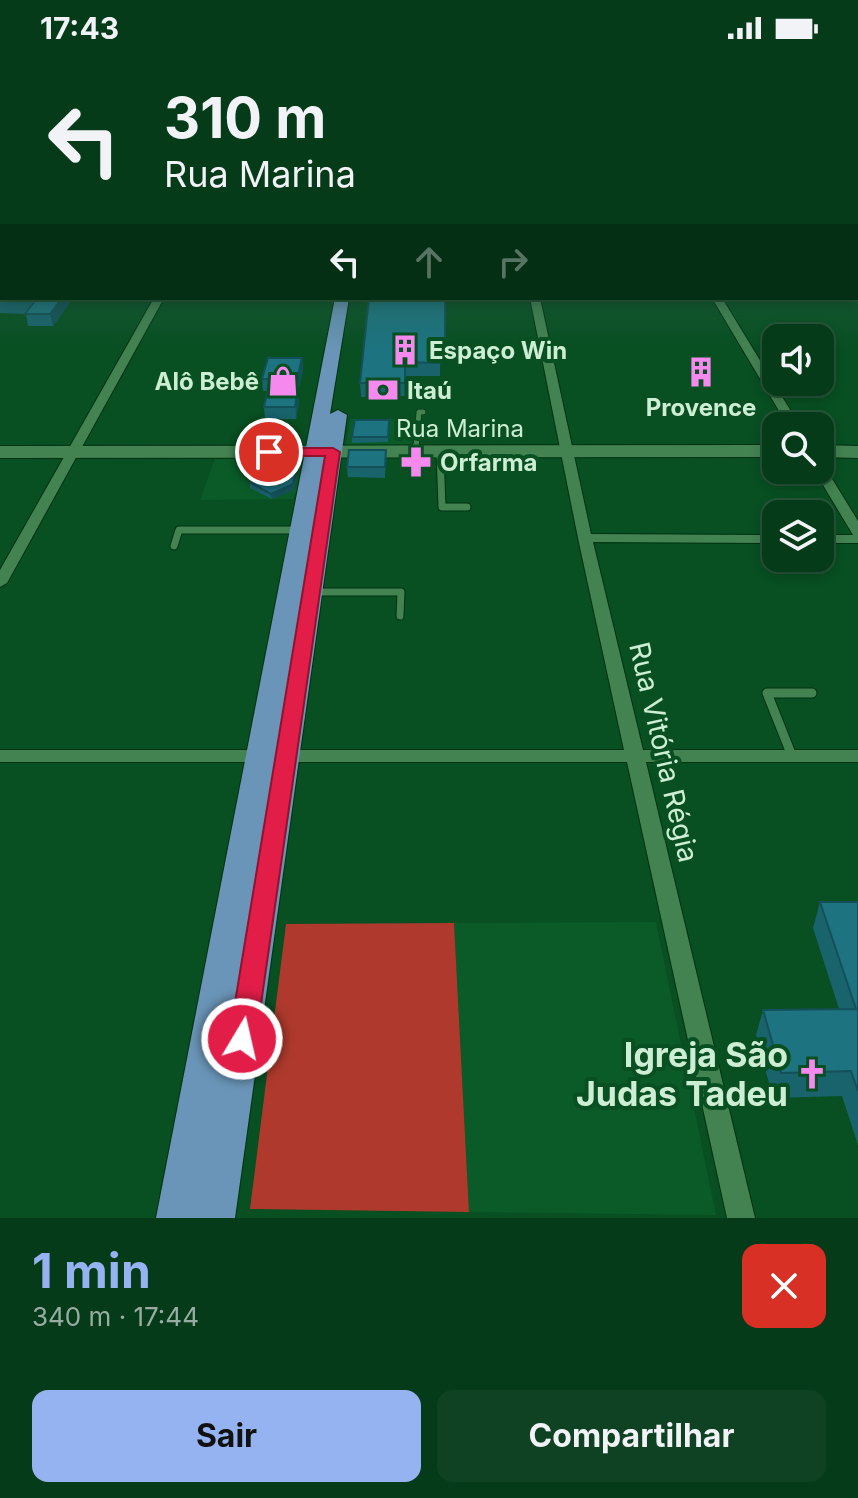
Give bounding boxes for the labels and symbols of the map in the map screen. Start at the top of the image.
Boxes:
building icon: Espaço Win [388,333,422,367]
place label: Espaço Win [429,336,567,365]
building icon: Provence [684,355,718,389]
shop icon: Alô Bebê [266,364,300,398]
place label: Alô Bebê [155,367,259,396]
bank icon: Itaú [366,373,400,407]
place label: Itaú [407,376,452,405]
place label: Provence [646,393,756,422]
street label: Rua Marina [396,414,524,443]
pin [235,418,303,486]
pharmacy icon: Orfarma [399,445,433,479]
place label: Orfarma [440,448,538,477]
street label: Rua Vitória Régia [622,639,706,865]
position arrow [200,997,284,1081]
place label: Igreja São Judas Tadeu [576,1034,788,1114]
church icon: Igreja São Judas Tadeu [795,1057,829,1091]

